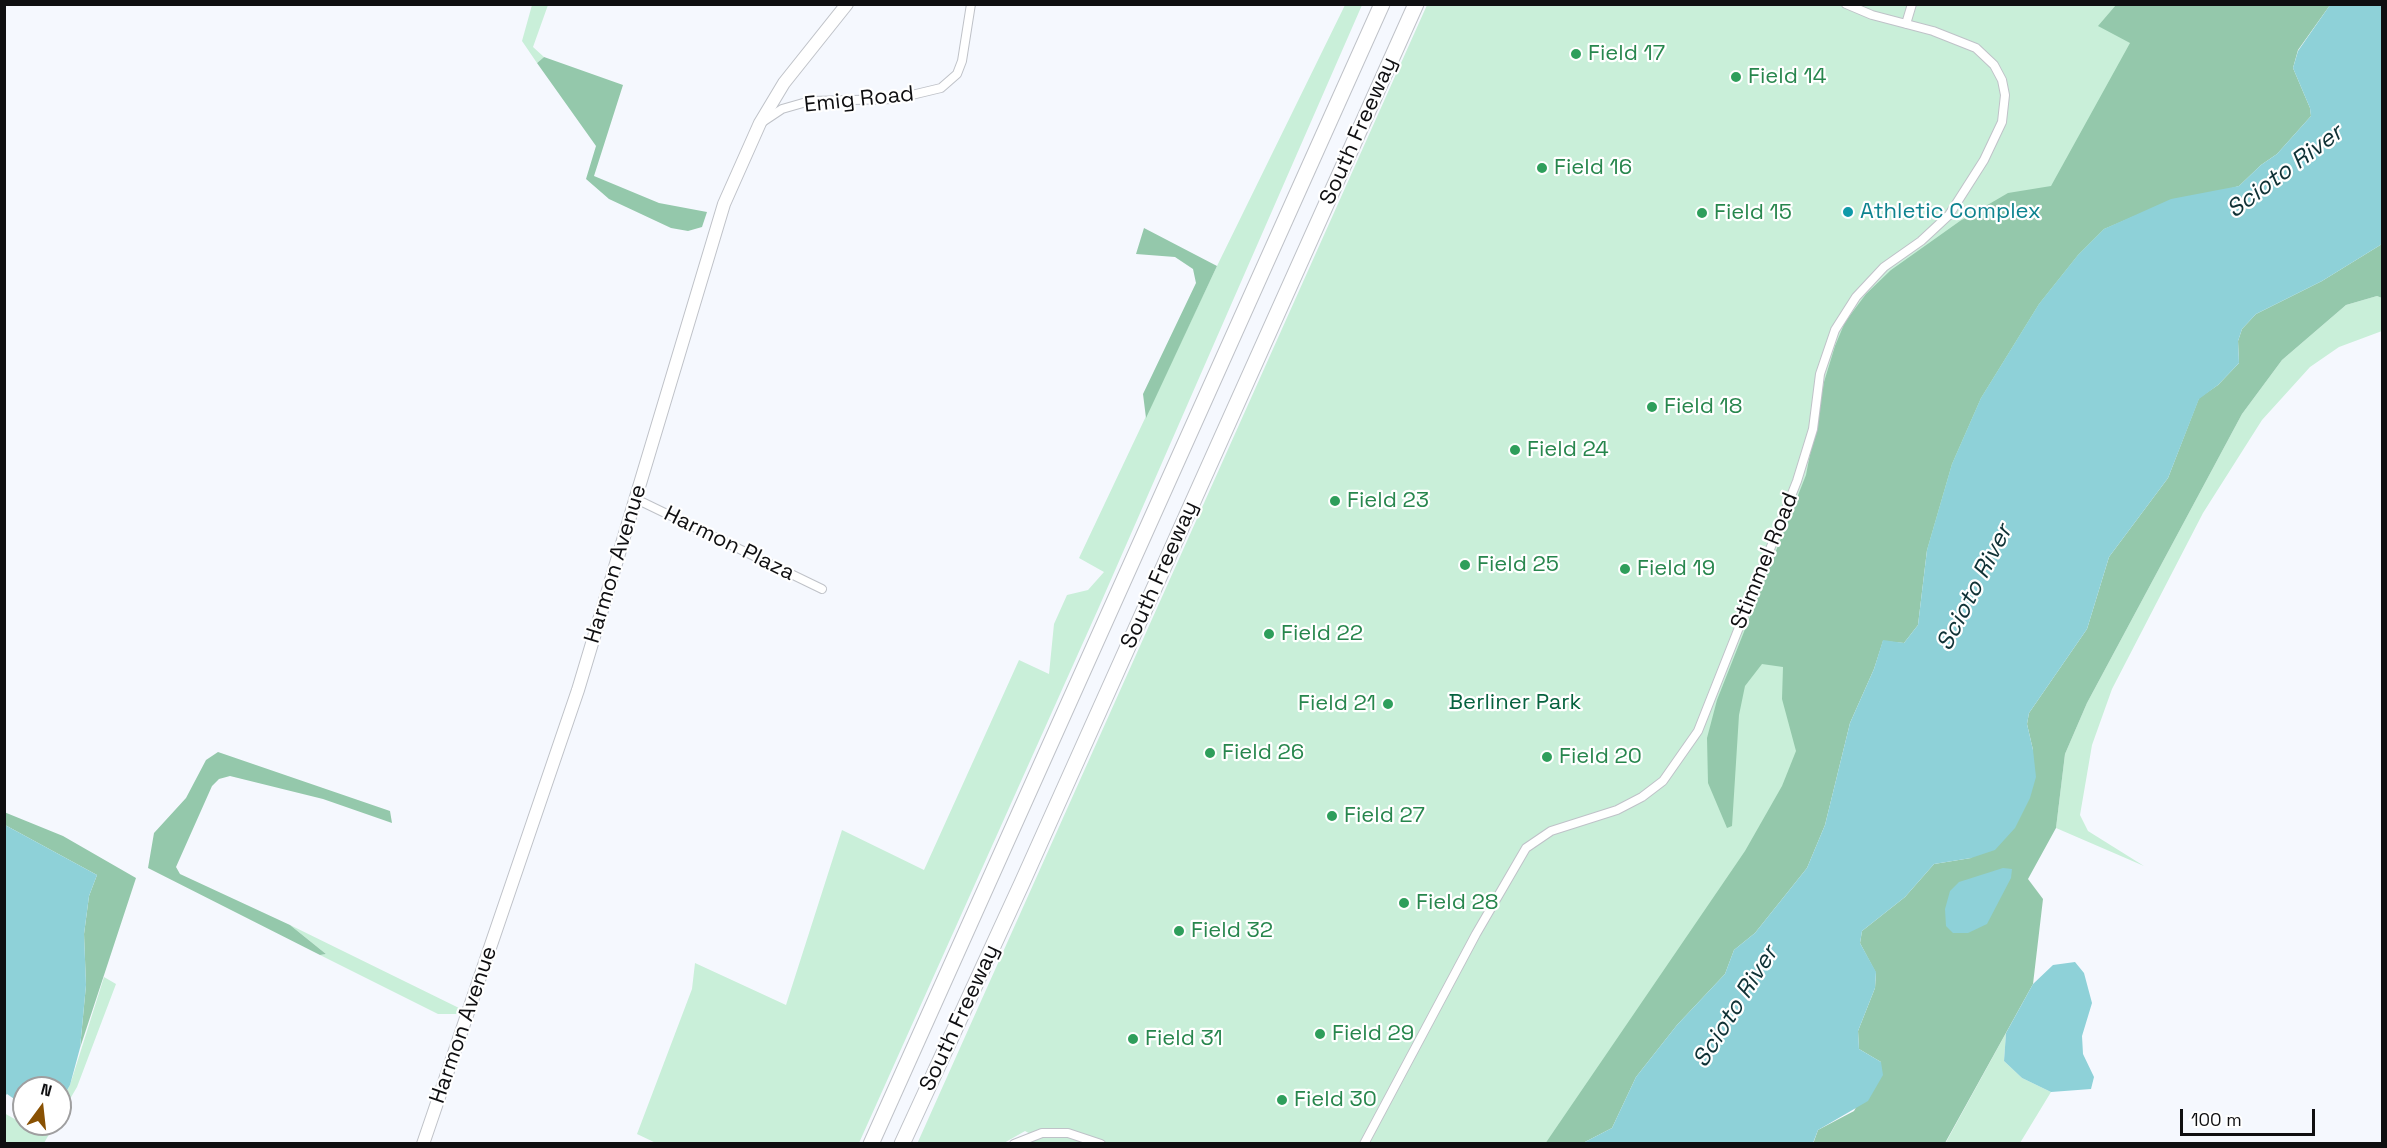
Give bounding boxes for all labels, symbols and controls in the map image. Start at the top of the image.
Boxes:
place label: Field 17 [1588,41,1665,67]
marker: Field 17 [1569,47,1583,61]
street label: South Freeway [1315,53,1403,209]
place label: Field 14 [1748,64,1826,90]
marker: Field 14 [1729,70,1743,84]
street label: Emig Road [803,81,915,119]
water label: Scioto River [2221,119,2349,225]
place label: Field 16 [1554,155,1632,181]
marker: Field 16 [1535,161,1549,175]
place label: Athletic Complex [1860,199,2041,225]
place label: Field 15 [1714,200,1792,226]
marker: Athletic Complex [1841,205,1855,219]
marker: Field 15 [1695,206,1709,220]
place label: Field 18 [1664,394,1742,420]
marker: Field 18 [1645,400,1659,414]
place label: Field 24 [1527,437,1609,463]
marker: Field 24 [1508,443,1522,457]
street label: Harmon Avenue [579,481,653,647]
place label: Field 23 [1347,488,1429,514]
street label: Stimmel Road [1726,489,1804,633]
marker: Field 23 [1328,494,1342,508]
street label: South Freeway [1116,497,1204,653]
street label: Harmon Plaza [659,501,799,587]
water label: Scioto River [1931,520,2019,656]
place label: Field 25 [1477,552,1559,578]
place label: Field 19 [1637,556,1715,582]
marker: Field 25 [1458,558,1472,572]
marker: Field 19 [1618,562,1632,576]
place label: Field 22 [1281,621,1363,647]
marker: Field 22 [1262,627,1276,641]
park label: Berliner Park [1449,690,1581,716]
place label: Field 21 [1298,691,1376,717]
marker: Field 21 [1381,697,1395,711]
place label: Field 26 [1222,740,1304,766]
place label: Field 20 [1559,744,1642,770]
marker: Field 26 [1203,746,1217,760]
marker: Field 20 [1540,750,1554,764]
place label: Field 27 [1344,803,1425,829]
marker: Field 27 [1325,809,1339,823]
place label: Field 28 [1416,890,1498,916]
marker: Field 28 [1397,896,1411,910]
place label: Field 32 [1191,918,1273,944]
marker: Field 32 [1172,924,1186,938]
street label: South Freeway [915,941,1005,1095]
water label: Scioto River [1687,941,1785,1073]
street label: Harmon Avenue [425,943,503,1107]
place label: Field 29 [1332,1021,1414,1047]
place label: Field 31 [1145,1026,1223,1052]
marker: Field 29 [1313,1027,1327,1041]
marker: Field 31 [1126,1032,1140,1046]
north arrow [12,1076,72,1136]
text: N [38,1079,54,1102]
place label: Field 30 [1294,1087,1377,1113]
marker: Field 30 [1275,1093,1289,1107]
scale bar [2183,1097,2318,1135]
text: 100 m [2191,1108,2242,1131]

